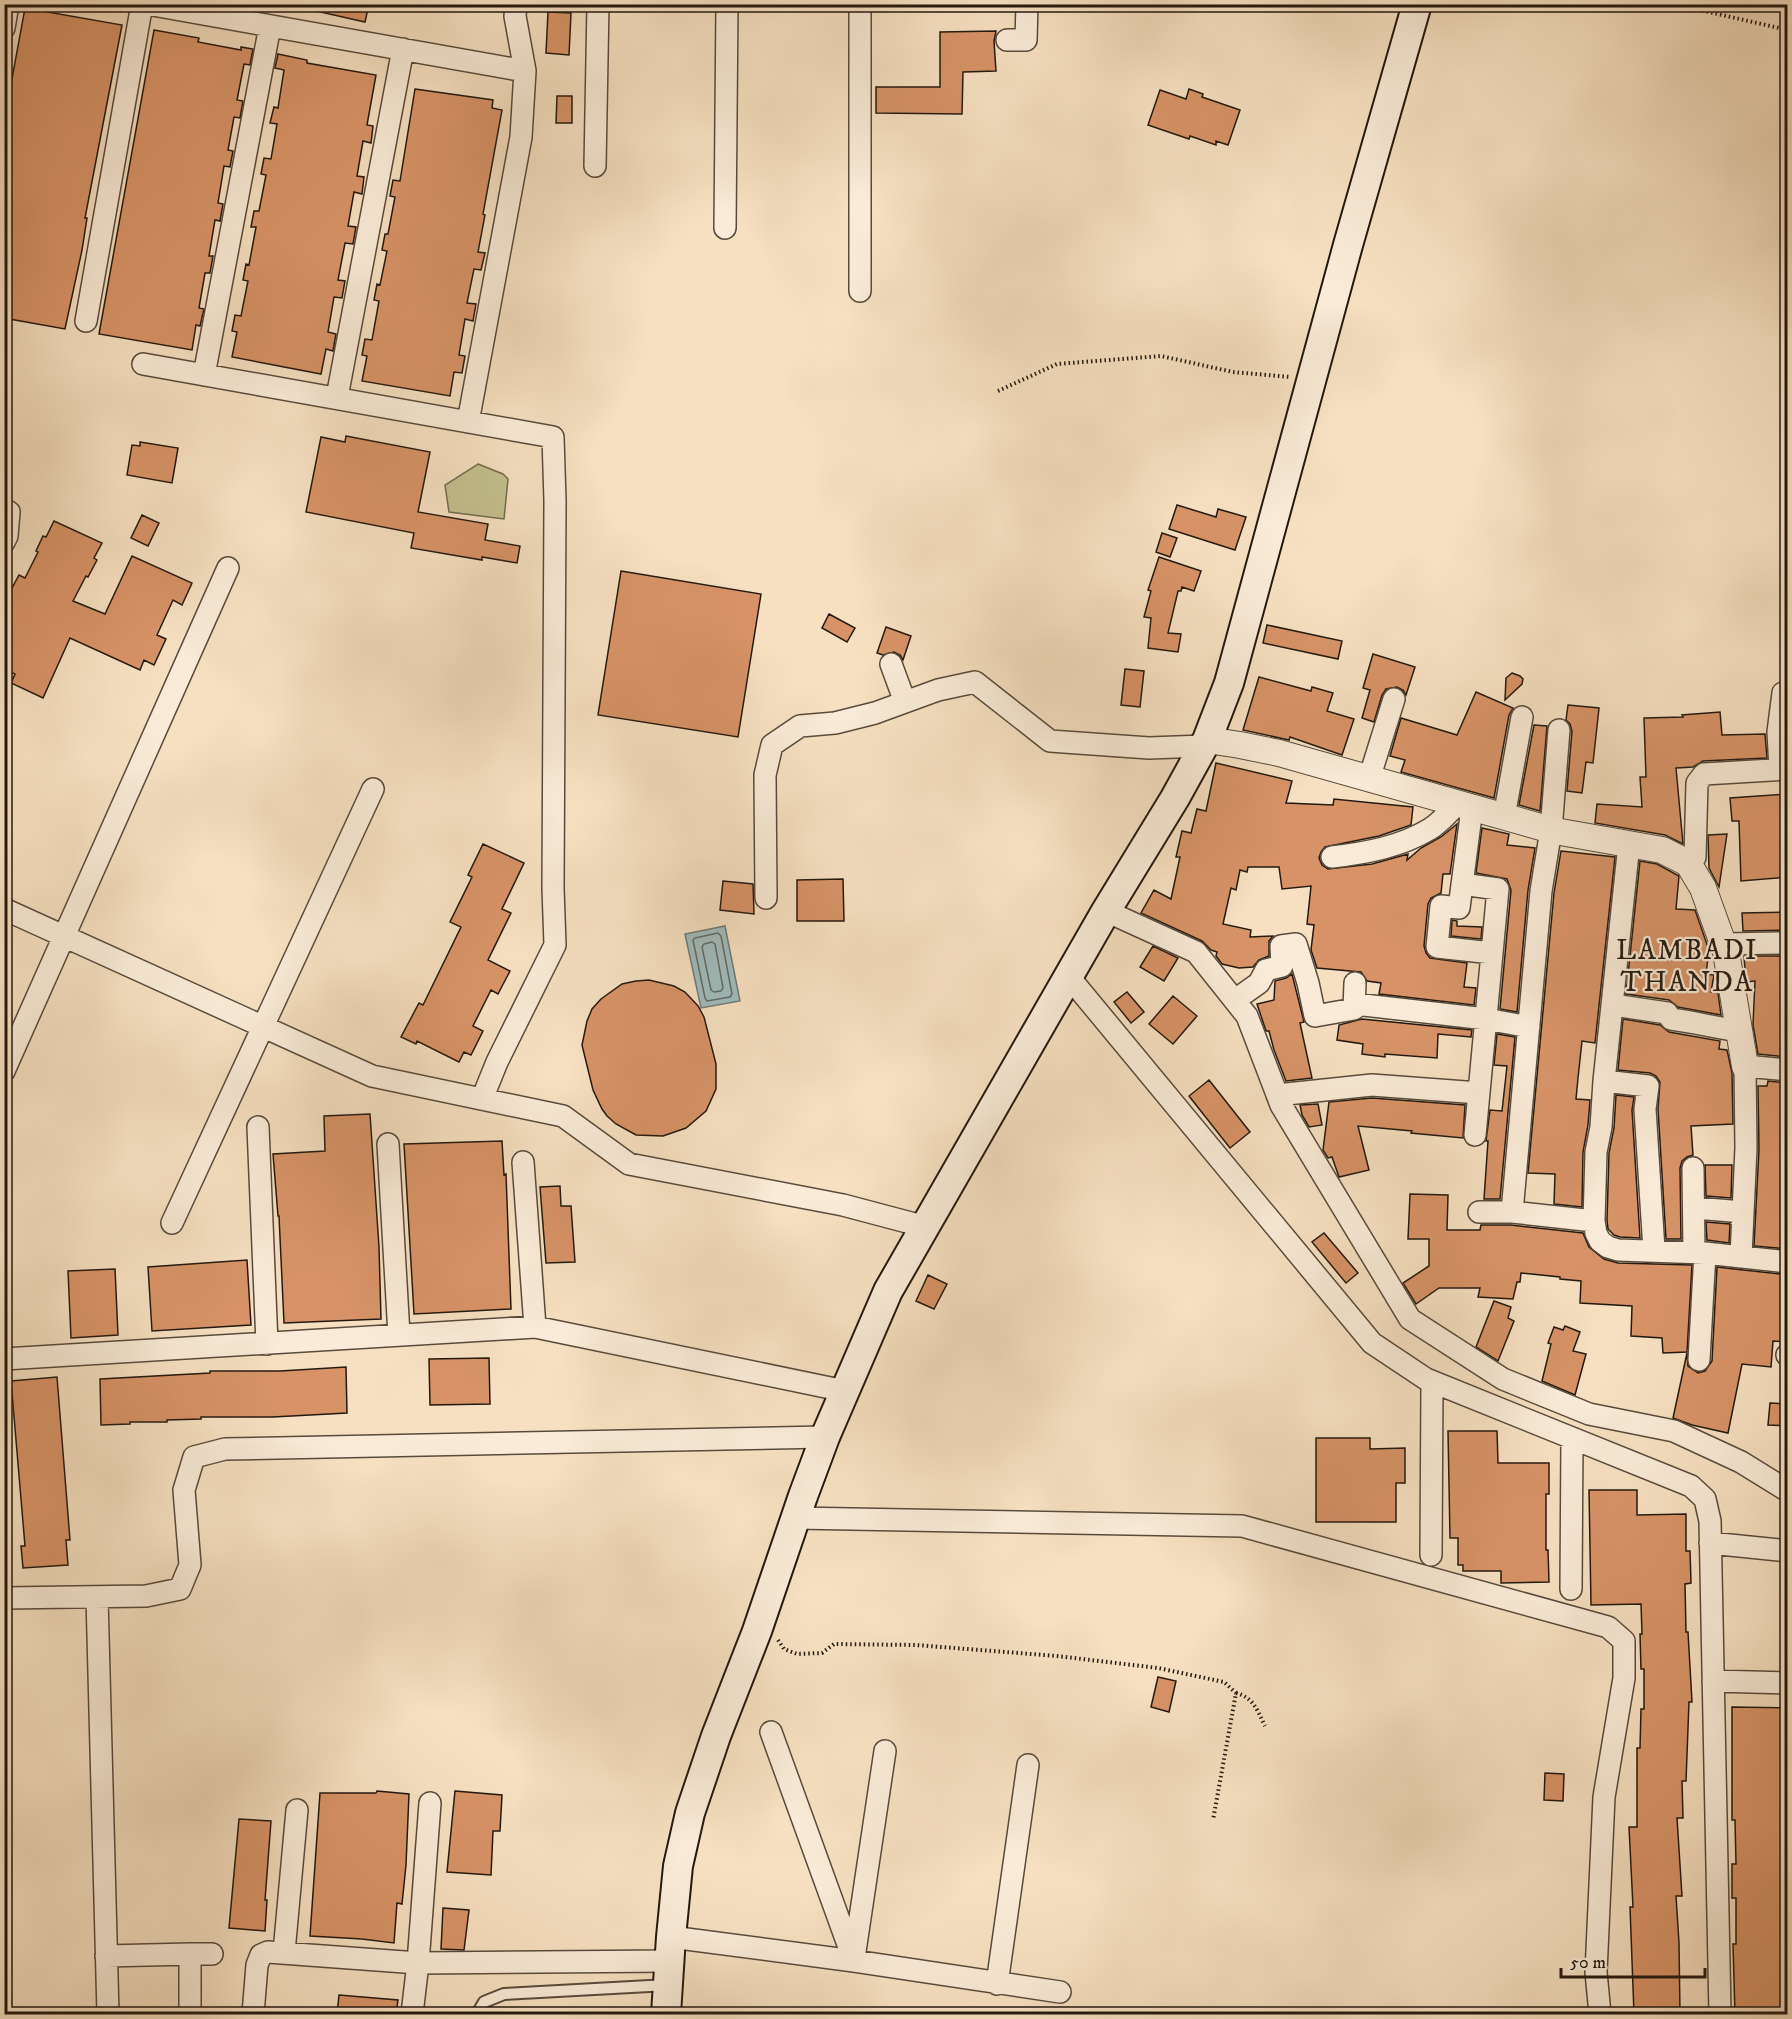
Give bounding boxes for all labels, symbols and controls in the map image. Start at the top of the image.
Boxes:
district label: LAMBADI THANDA [1616,933,1758,1000]
scale bar [1561,1941,1705,1979]
text: 50 m [1570,1952,1606,1974]

